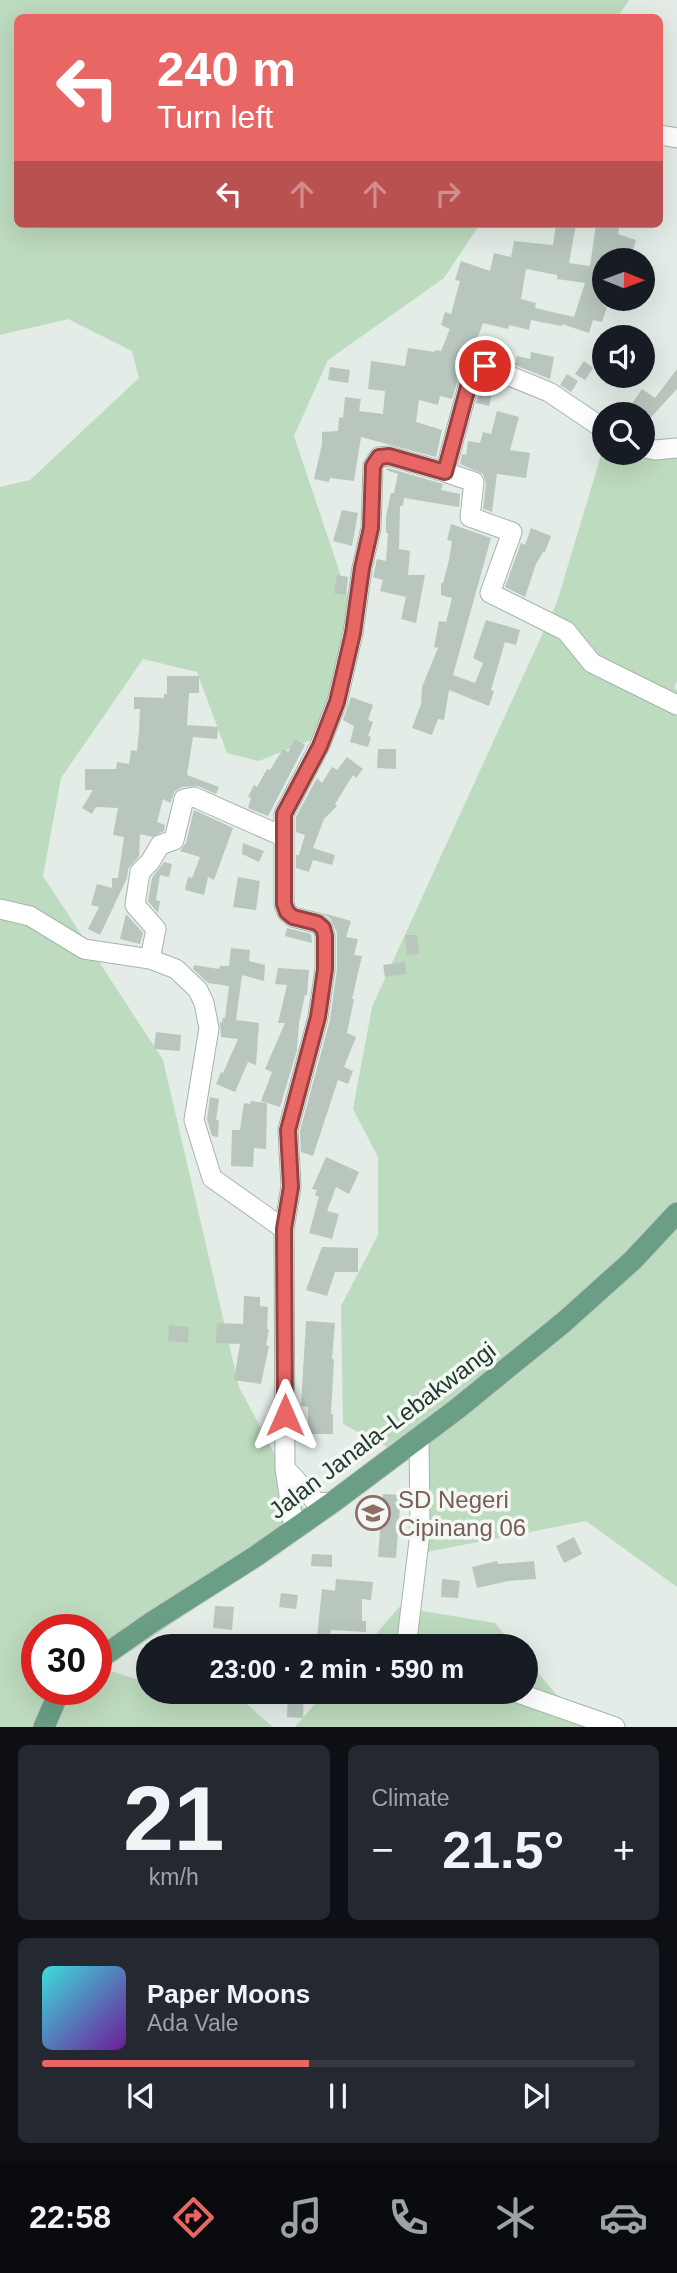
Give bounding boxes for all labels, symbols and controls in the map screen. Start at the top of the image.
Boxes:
icon: left [42,42,133,133]
text: 240 m [157,42,296,96]
text: Turn left [157,99,273,135]
icon: left [210,175,248,213]
icon: ahead [283,175,321,213]
icon: ahead [356,175,394,213]
icon: right [429,175,467,213]
north arrow [592,248,654,312]
map controls [592,248,655,465]
button: sound [592,325,655,388]
pin [455,336,515,396]
icon: arrive [466,347,504,385]
button: search [592,402,655,465]
street label: Jalan Janala–Lebakwangi [264,1336,500,1524]
position arrow [248,1378,322,1452]
place label: SD Negeri Cipinang 06 [398,1486,526,1541]
school or university icon: SD Negeri Cipinang 06 [354,1494,392,1532]
speed limit sign: 30 [21,1614,112,1705]
text: 23:00 · 2 min · 590 m [210,1654,464,1684]
text: 21 [123,1768,224,1869]
text: Climate [372,1785,449,1811]
text: 21.5° [442,1821,564,1879]
text: − [372,1829,394,1871]
text: + [613,1829,635,1871]
text: km/h [149,1864,199,1890]
text: Paper Moons [147,1979,310,2009]
text: Ada Vale [147,2010,239,2036]
icon: previous [122,2077,160,2115]
icon: pause [319,2077,357,2115]
icon: next [517,2077,555,2115]
icon: directions [169,2193,218,2242]
icon: music [277,2193,326,2242]
icon: phone [384,2193,433,2242]
icon: climate [491,2193,540,2242]
icon: car [599,2193,648,2242]
text: 22:58 [29,2199,111,2235]

